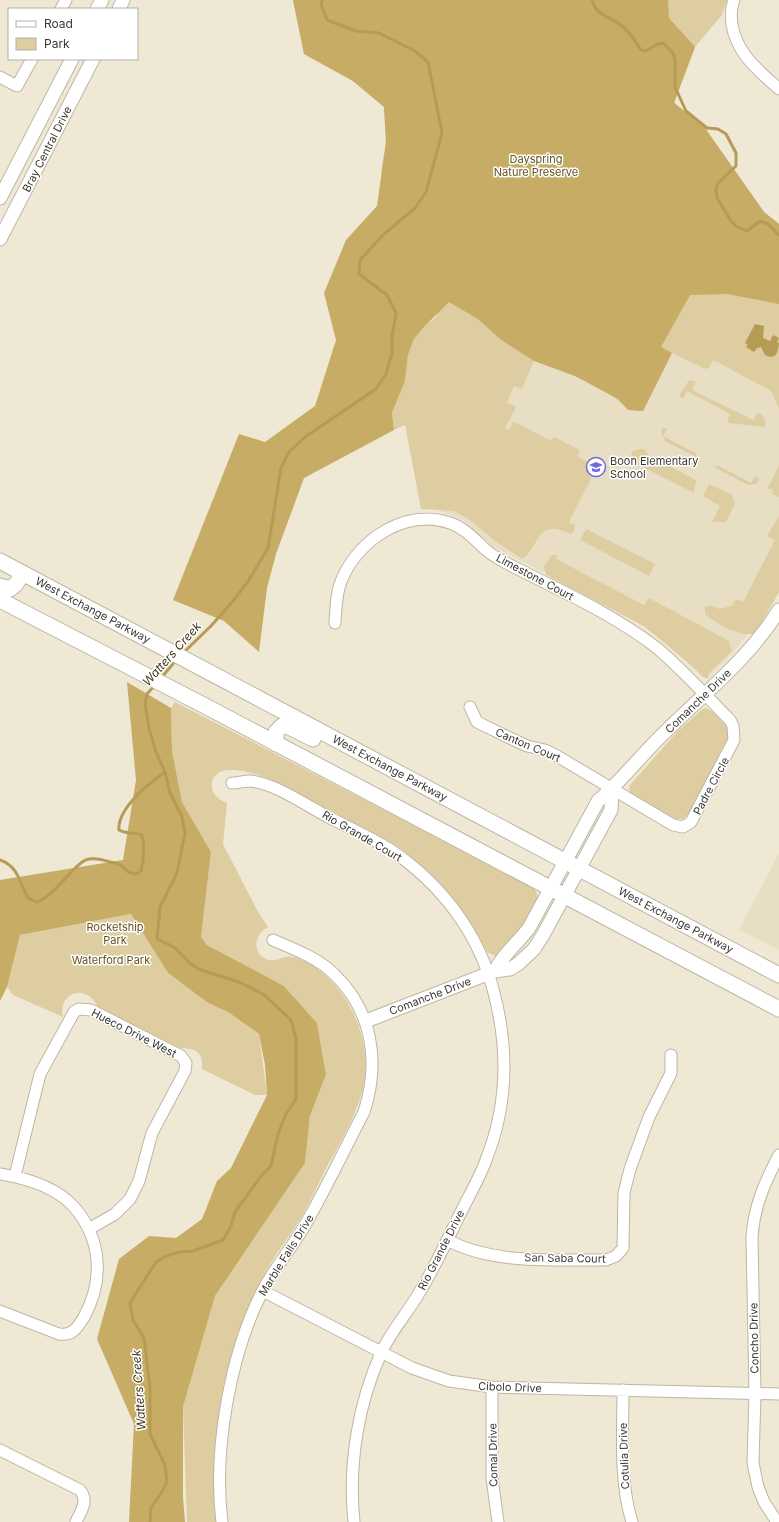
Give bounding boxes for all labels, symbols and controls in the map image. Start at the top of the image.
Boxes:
legend [8,8,138,60]
text: Road [44,16,73,31]
text: Park [44,36,70,51]
street label: Bray Central Drive [19,104,75,194]
park label: Dayspring Nature Preserve [494,152,578,179]
place label: Boon Elementary School [610,454,699,481]
school or university icon: Boon Elementary School [585,456,607,478]
street label: Limestone Court [494,551,577,604]
street label: West Exchange Parkway [33,574,153,646]
water label: Watters Creek [139,618,204,689]
street label: Comanche Drive [662,666,734,736]
street label: Canton Court [493,725,563,765]
street label: West Exchange Parkway [330,732,450,804]
street label: Padre Circle [690,755,732,817]
street label: Rio Grande Court [320,808,405,865]
street label: West Exchange Parkway [616,884,736,956]
park label: Rocketship Park [86,920,144,947]
park label: Waterford Park [72,953,150,967]
street label: Comanche Drive [387,974,473,1018]
street label: Hueco Drive West [89,1006,179,1061]
street label: Rio Grande Drive [415,1208,467,1292]
street label: Marble Falls Drive [255,1212,317,1298]
street label: San Saba Court [524,1250,606,1266]
street label: Concho Drive [746,1302,762,1374]
water label: Watters Creek [128,1349,149,1431]
street label: Cibolo Drive [478,1379,542,1395]
street label: Cotulia Drive [616,1422,632,1490]
street label: Comal Drive [485,1423,501,1487]

